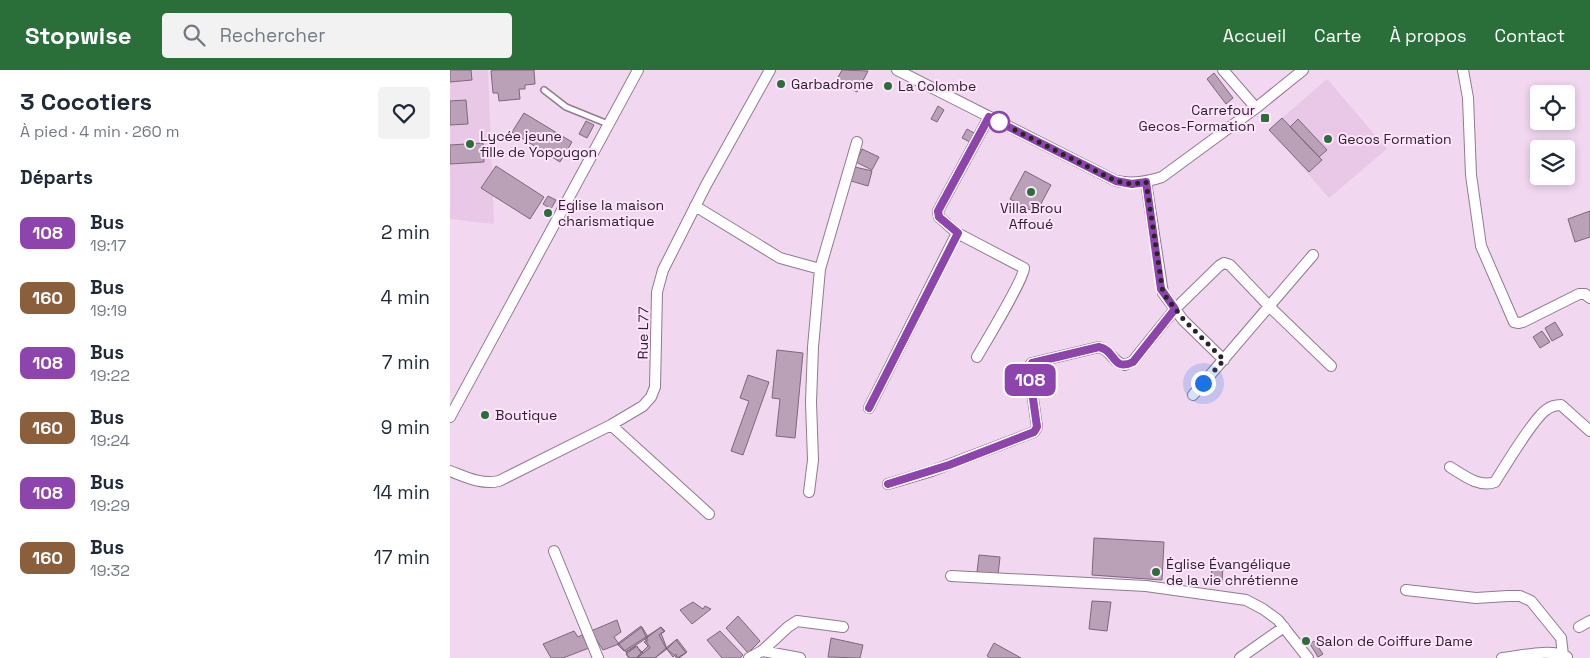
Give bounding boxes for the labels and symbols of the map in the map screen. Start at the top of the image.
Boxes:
place label: Garbadrome [791,75,873,93]
place label: La Colombe [898,77,976,95]
marker: Garbadrome [775,78,787,90]
marker: La Colombe [882,80,894,92]
place label: Carrefour Gecos-Formation [1139,101,1255,135]
unlabelled marker [988,111,1010,133]
marker: Carrefour Gecos-Formation [1259,112,1271,124]
place label: Lycée jeune fille de Yopougon [480,127,597,161]
place label: Gecos Formation [1338,130,1452,148]
marker: Gecos Formation [1322,133,1334,145]
marker: Lycée jeune fille de Yopougon [464,138,476,150]
marker: Villa Brou Affoué [1025,186,1037,198]
place label: Eglise la maison charismatique [558,196,664,230]
place label: Villa Brou Affoué [1000,199,1062,233]
marker: Eglise la maison charismatique [542,207,554,219]
street label: Rue L77 [634,306,652,360]
line badge: 108 [1001,364,1059,396]
your location [1191,371,1216,396]
place label: Boutique [495,406,557,424]
marker: Boutique [479,409,491,421]
place label: Église Évangélique de la vie chrétienne [1166,555,1298,589]
marker: Église Évangélique de la vie chrétienne [1150,566,1162,578]
place label: Salon de Coiffure Dame [1316,632,1473,650]
marker: Salon de Coiffure Dame [1300,635,1312,647]

